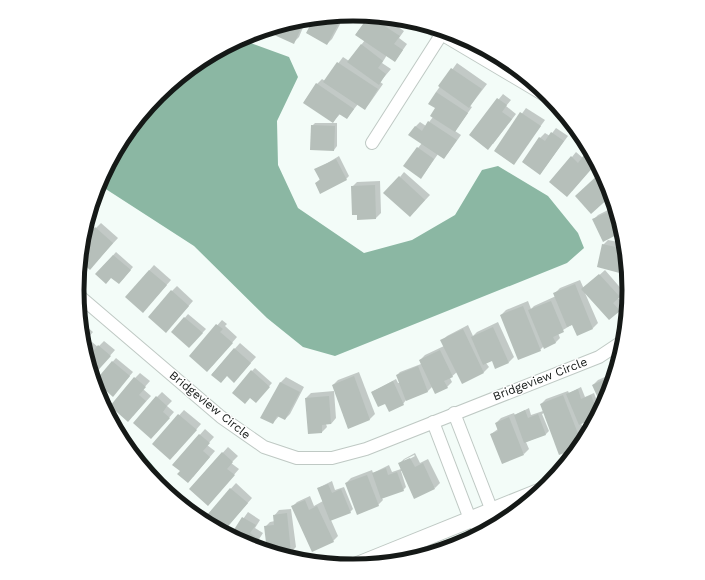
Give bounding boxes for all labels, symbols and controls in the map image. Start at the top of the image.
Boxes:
street label: Bridgeview Circle [491,355,589,403]
street label: Bridgeview Circle [167,368,253,442]

